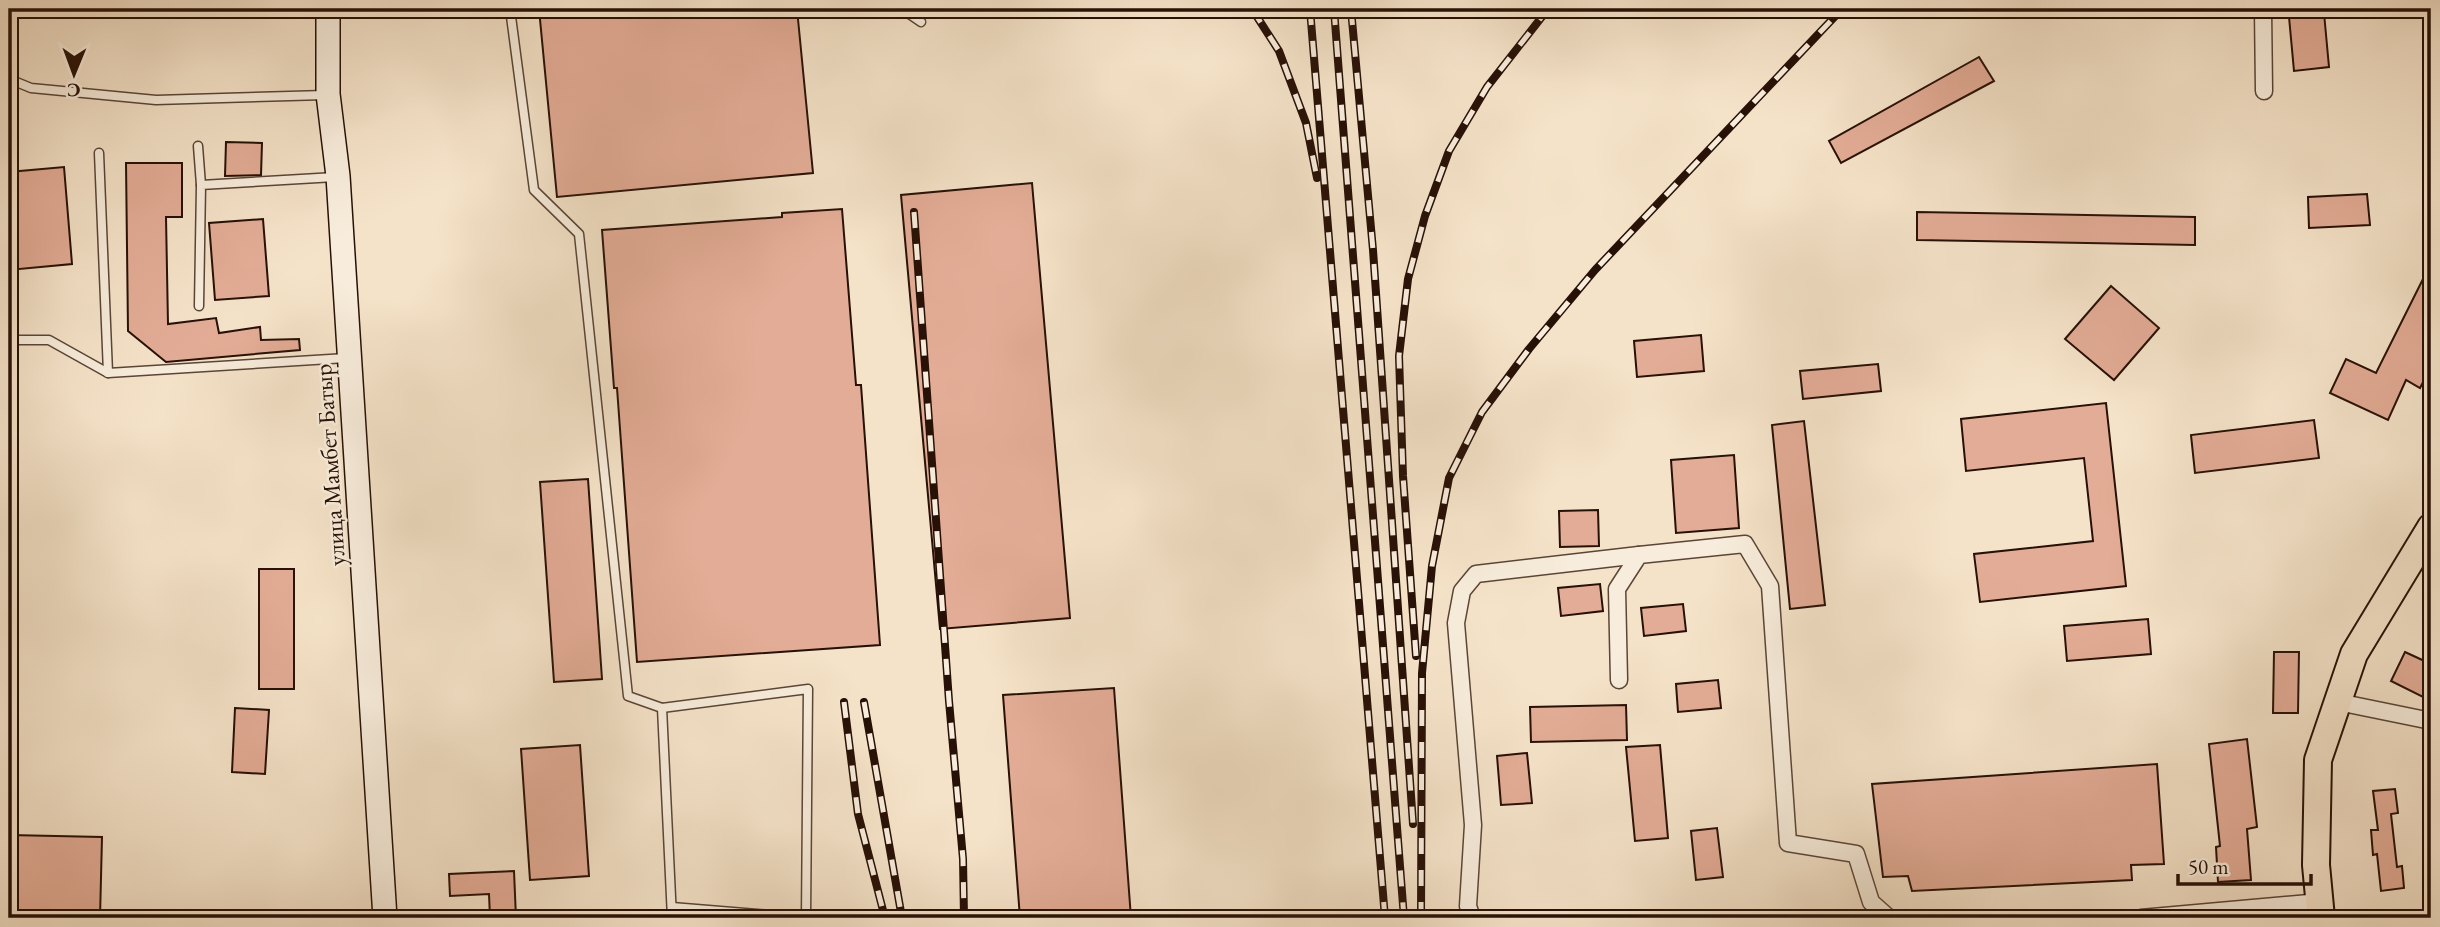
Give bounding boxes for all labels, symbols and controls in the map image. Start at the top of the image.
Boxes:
north arrow [38,38,108,108]
text: С [67,78,81,103]
street label: улица Мамбет Батыр [307,363,352,567]
scale bar [2178,843,2310,887]
text: 50 m [2188,853,2229,880]

